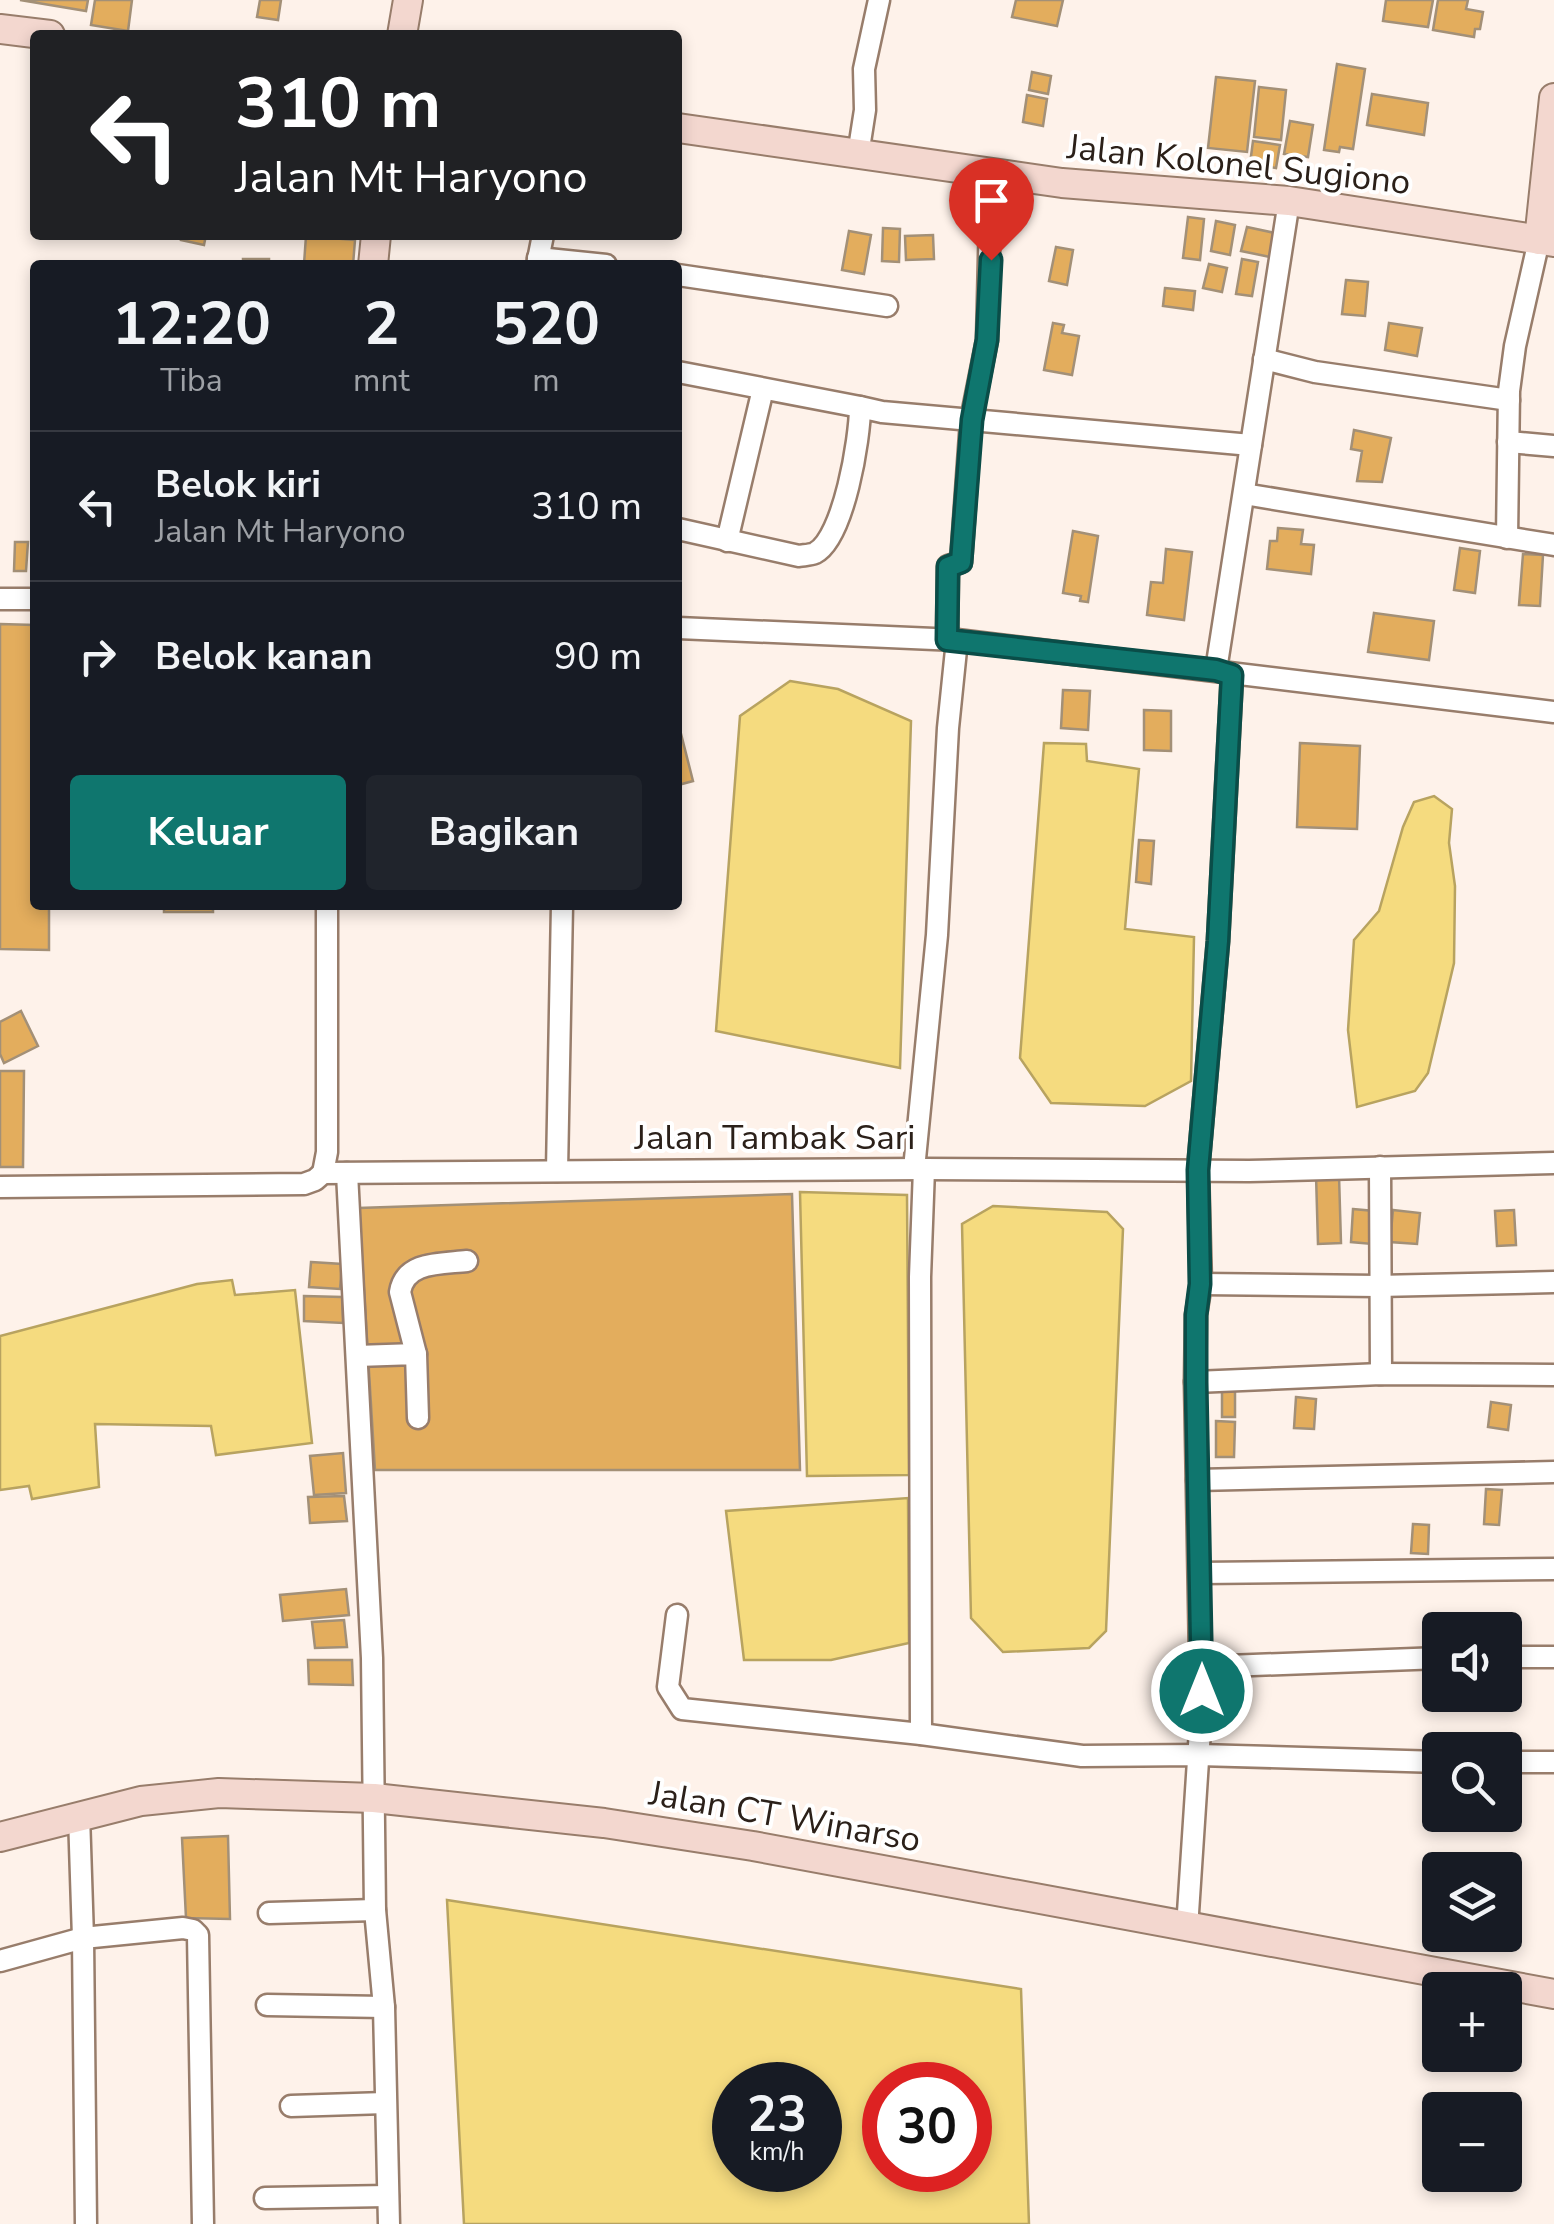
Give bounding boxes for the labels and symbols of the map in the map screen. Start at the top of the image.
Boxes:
street label: Jalan Kolonel Sugiono [1064,123,1413,206]
pin [949,158,1034,261]
street label: Jalan Tambak Sari [634,1114,915,1161]
position arrow [1150,1639,1254,1743]
street label: Jalan CT Winarso [645,1769,924,1863]
speed limit sign: 30 [862,2062,992,2192]

